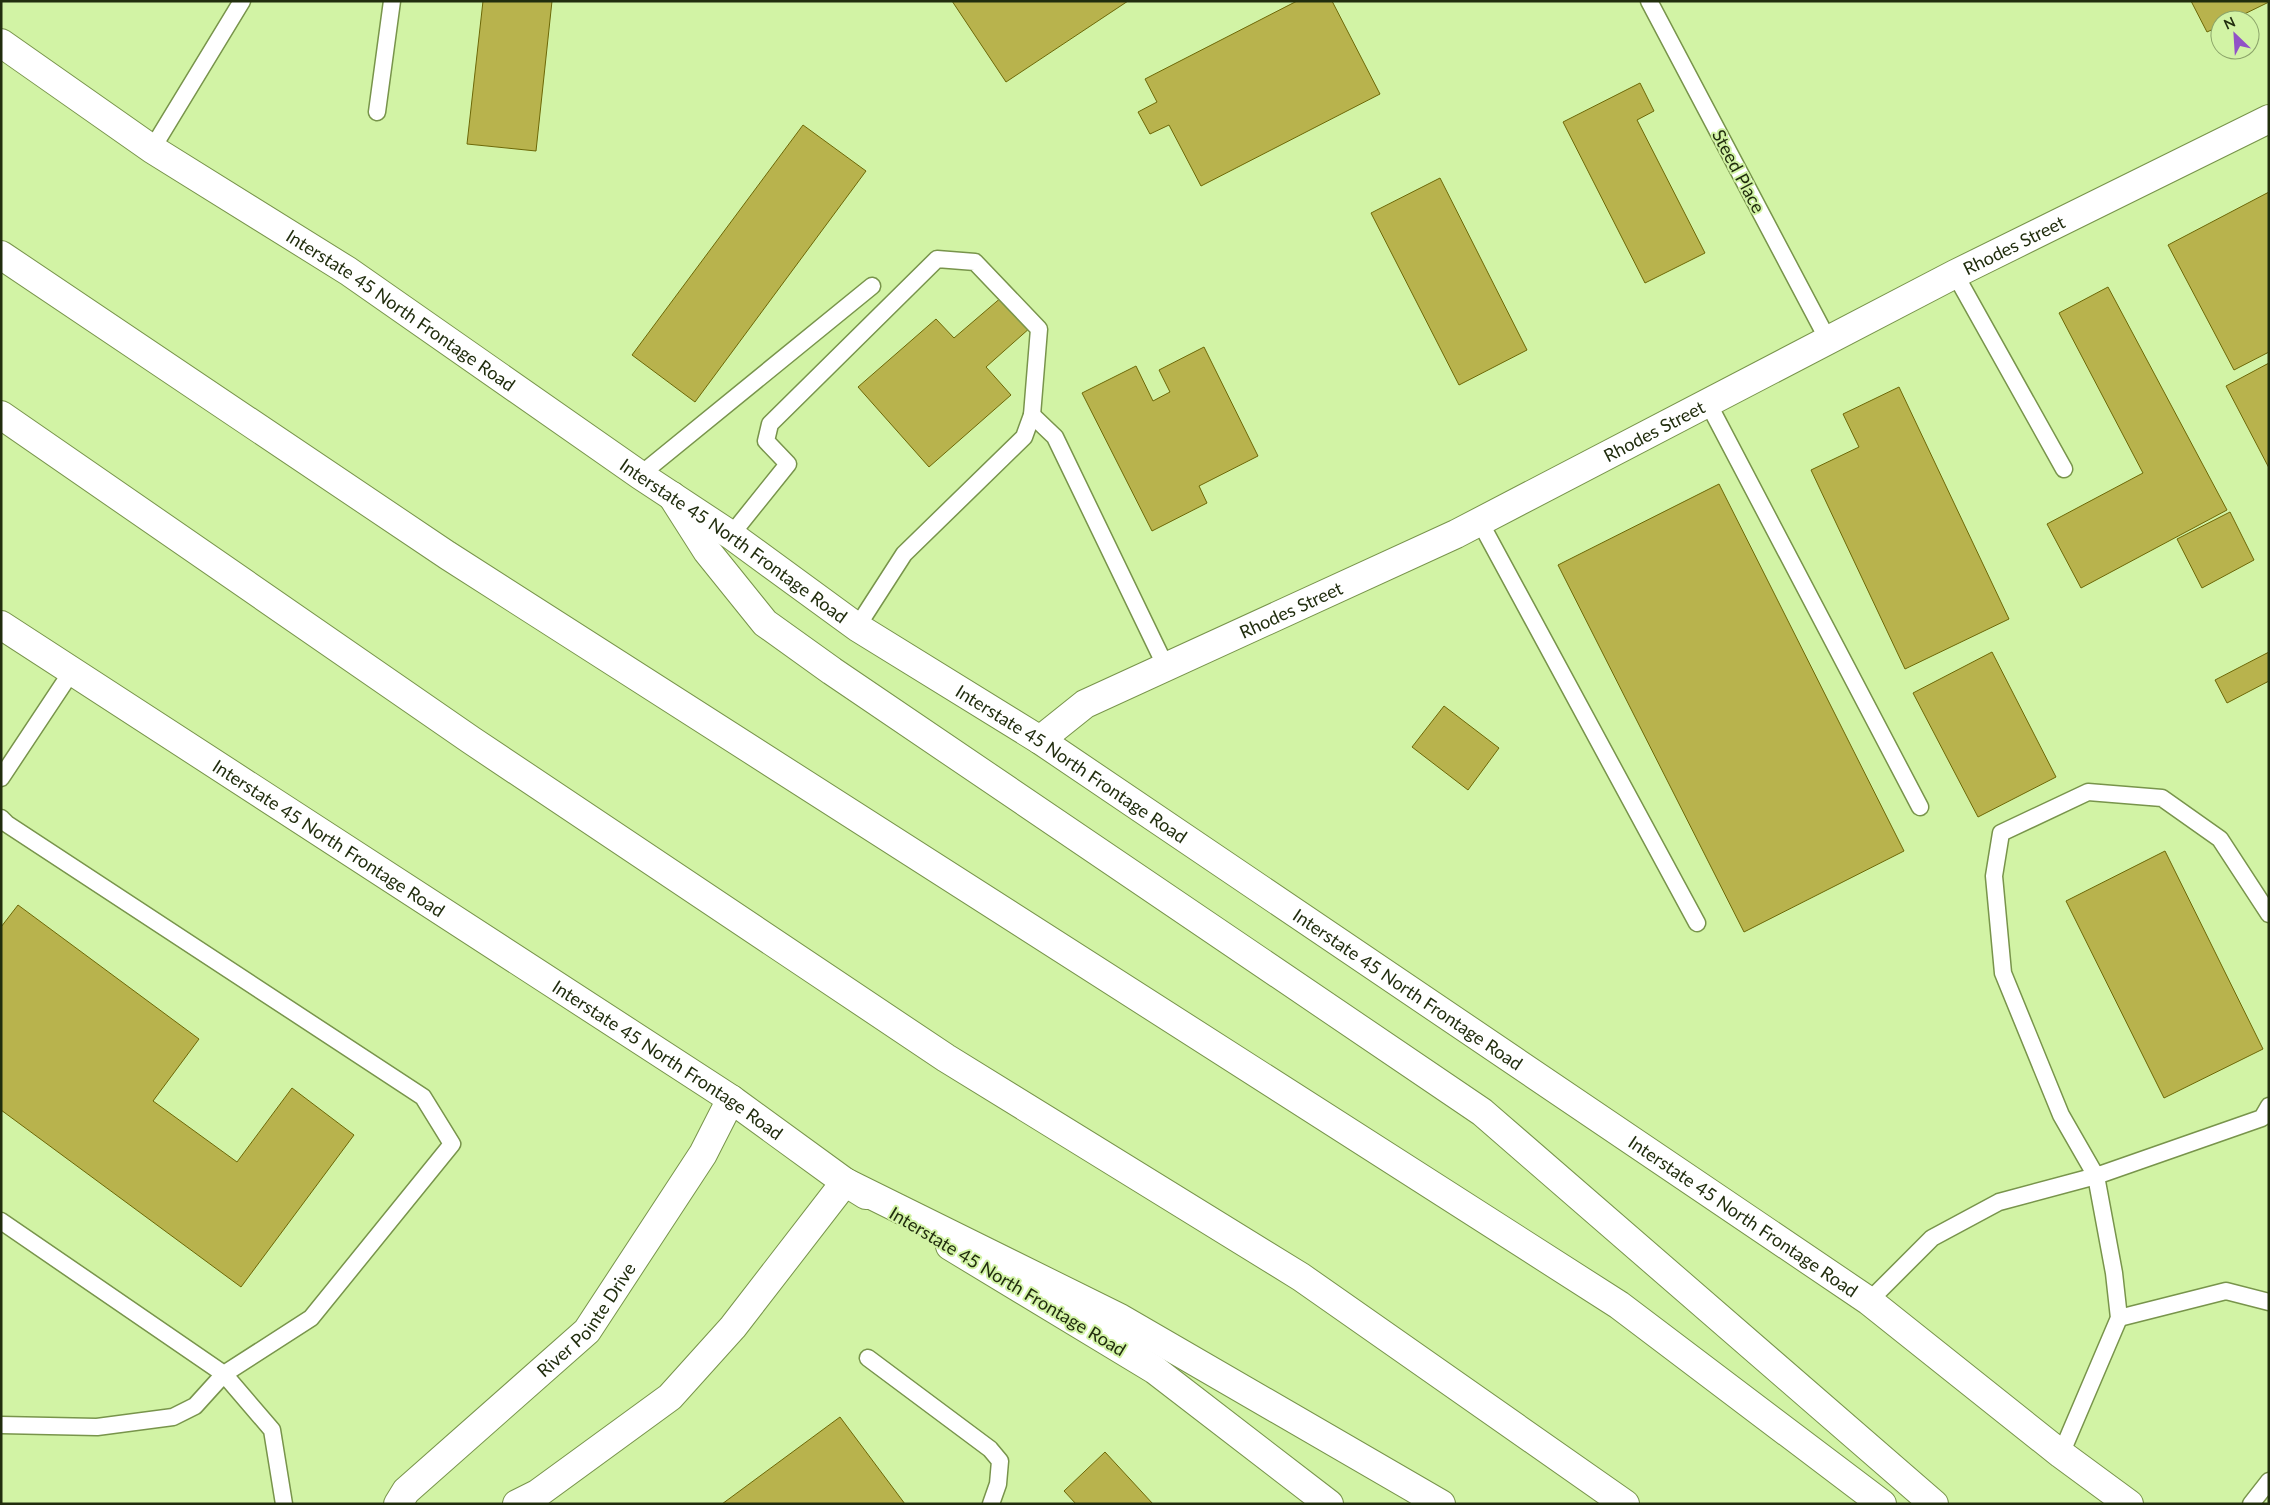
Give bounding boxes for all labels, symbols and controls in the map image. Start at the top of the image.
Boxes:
north arrow [2210,10,2260,60]
text: N [2221,13,2238,33]
street label: Steed Place [1708,126,1770,216]
street label: Rhodes Street [1959,210,2069,279]
street label: Interstate 45 North Frontage Road [282,224,520,396]
street label: Rhodes Street [1600,395,1709,466]
street label: Interstate 45 North Frontage Road [616,454,852,627]
street label: Rhodes Street [1236,576,1346,643]
street label: Interstate 45 North Frontage Road [952,680,1191,847]
street label: Interstate 45 North Frontage Road [209,755,449,921]
street label: Interstate 45 North Frontage Road [1289,904,1527,1074]
street label: Interstate 45 North Frontage Road [548,975,787,1144]
street label: Interstate 45 North Frontage Road [1625,1131,1862,1301]
street label: Interstate 45 North Frontage Road [886,1202,1130,1360]
street label: River Pointe Drive [532,1258,640,1381]

